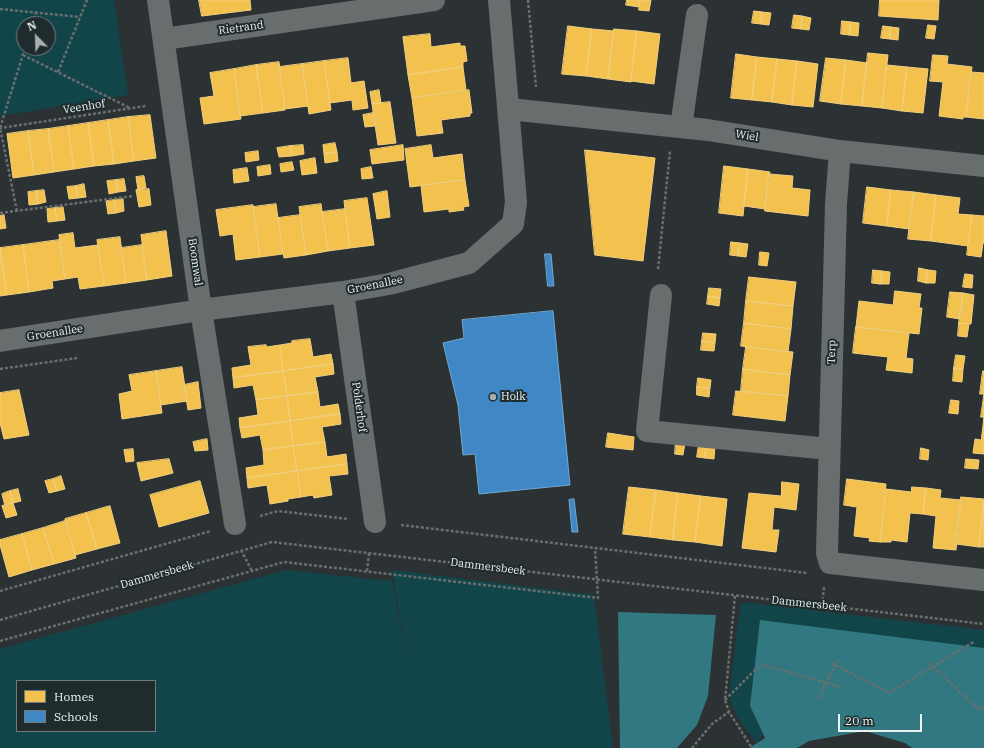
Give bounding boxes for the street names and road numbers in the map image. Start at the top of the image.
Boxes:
street label: Rietrand [218,18,264,38]
street label: Veenhof [62,97,106,117]
street label: Wiel [735,128,759,144]
street label: Boomwal [185,237,205,287]
street label: Groenallee [346,273,404,297]
street label: Groenallee [26,322,84,344]
street label: Terp [825,340,839,364]
street label: Polderhof [349,381,369,433]
street label: Dammersbeek [450,556,526,578]
street label: Dammersbeek [119,558,195,592]
street label: Dammersbeek [771,593,847,615]

